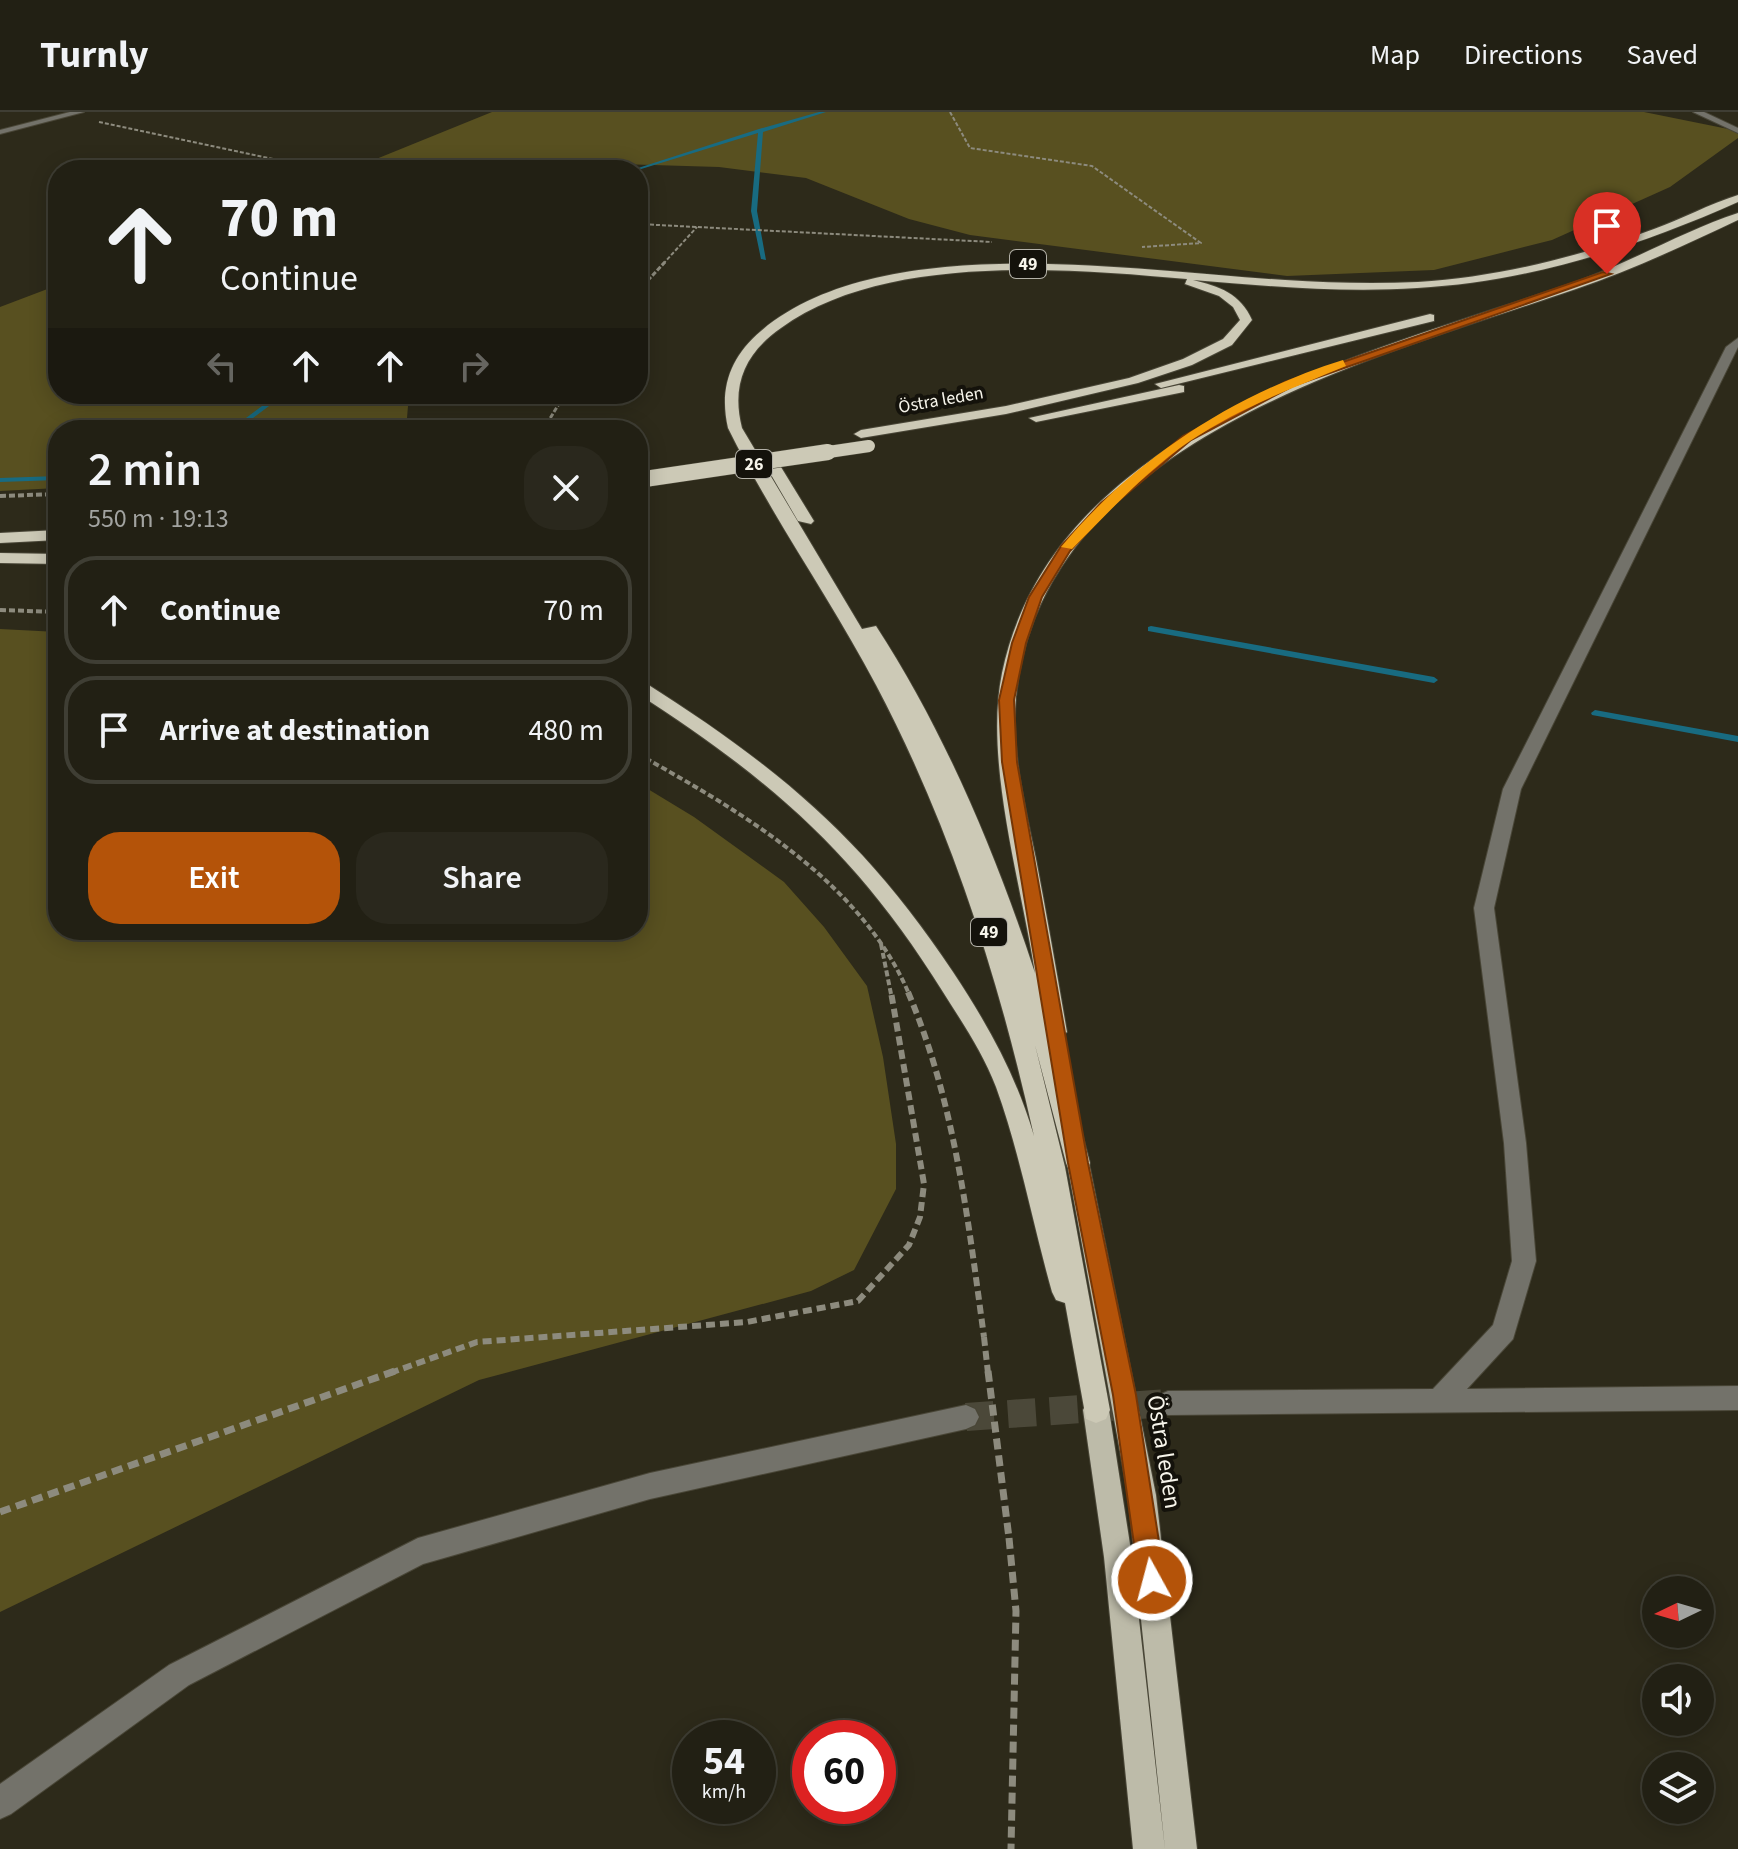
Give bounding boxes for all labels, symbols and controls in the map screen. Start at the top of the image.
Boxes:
text: Turnly [40,28,149,82]
text: Map [1370,35,1420,75]
text: Directions [1464,35,1583,75]
text: Saved [1627,35,1698,75]
text: 70 m [220,179,338,258]
icon: ahead [88,192,192,296]
pin [1573,192,1641,274]
icon: arrive [1585,204,1629,248]
road number: 49 [1010,250,1046,278]
text: Continue [220,253,358,304]
icon: left [200,344,244,388]
icon: ahead [284,344,328,388]
icon: ahead [368,344,412,388]
icon: right [452,344,496,388]
street label: Östra leden [896,380,986,420]
text: 2 min [88,436,202,504]
button: close [524,446,608,530]
road number: 26 [736,450,772,478]
text: 550 m · 19:13 [88,500,229,537]
icon: ahead [92,588,136,632]
text: Continue [160,589,281,632]
text: 70 m [543,589,604,632]
icon: arrive [92,708,136,752]
text: Arrive at destination [160,709,430,752]
text: 480 m [528,709,604,752]
button: Exit [88,832,340,924]
button: Share [356,832,608,924]
road number: 49 [971,918,1007,946]
street label: Östra leden [1138,1393,1190,1511]
position arrow [1110,1538,1194,1622]
north arrow [1642,1576,1714,1648]
map controls [1642,1576,1714,1824]
button: sound [1642,1664,1714,1736]
speed limit sign: 60 [792,1720,896,1824]
text: 54 [703,1733,745,1790]
button: layers [1642,1752,1714,1824]
text: km/h [702,1778,746,1806]

